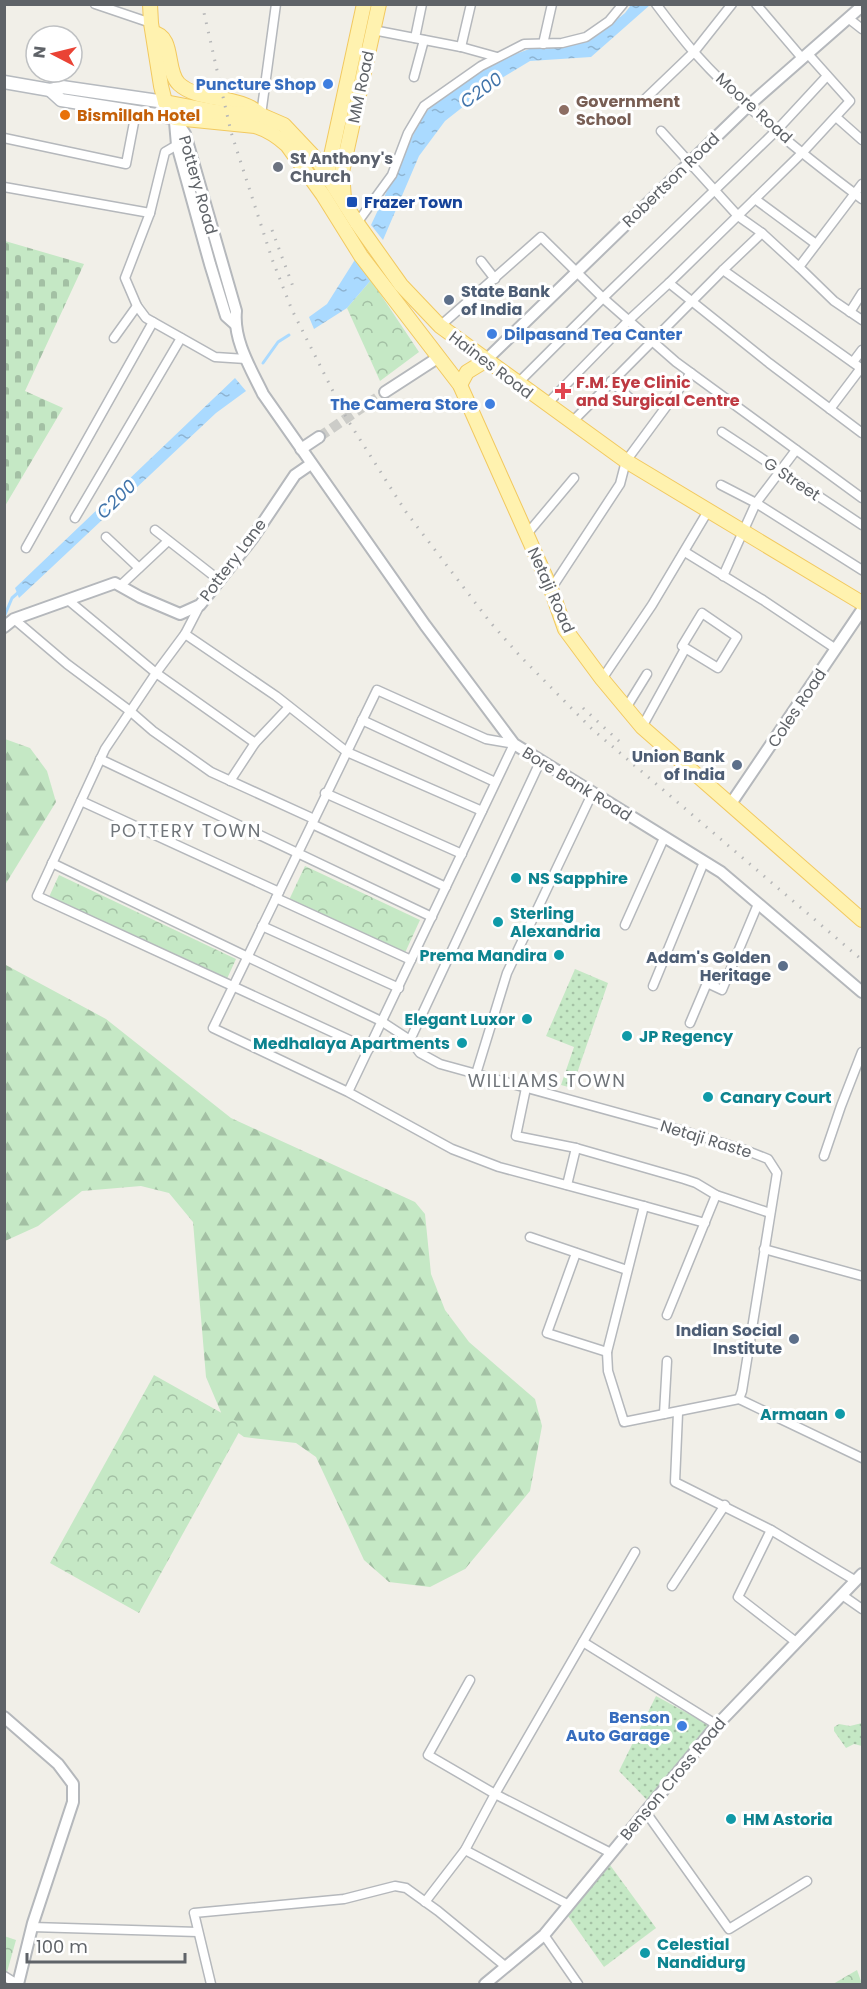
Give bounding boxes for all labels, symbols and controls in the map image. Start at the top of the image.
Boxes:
north arrow [24,24,84,84]
text: N [27,45,52,60]
street label: MM Road [342,49,380,125]
water label: C200 [455,66,507,114]
street label: Moore Road [711,67,797,149]
place label: Puncture Shop [196,73,316,96]
marker: Puncture Shop [321,77,335,91]
place label: Government School [576,90,680,131]
marker: Government School [557,103,571,117]
place label: Bismillah Hotel [77,104,200,127]
marker: Bismillah Hotel [58,108,72,122]
street label: Robertson Road [617,128,725,232]
street label: Pottery Road [173,133,223,237]
place label: St Anthony's Church [290,147,393,188]
marker: St Anthony's Church [271,160,285,174]
place label: Frazer Town [364,191,463,214]
marker: Frazer Town [345,195,359,209]
place label: State Bank of India [461,280,550,321]
marker: State Bank of India [442,293,456,307]
place label: Dilpasand Tea Canter [504,323,682,346]
street label: Haines Road [444,326,538,404]
marker: Dilpasand Tea Canter [485,327,499,341]
place label: F.M. Eye Clinic and Surgical Centre [576,371,740,412]
marker: F.M. Eye Clinic and Surgical Centre [554,382,572,400]
place label: The Camera Store [330,393,478,416]
marker: The Camera Store [483,397,497,411]
street label: G Street [759,452,825,506]
water label: C200 [90,474,142,524]
street label: Pottery Lane [194,514,272,606]
street label: Netaji Road [522,543,580,637]
street label: Coles Road [762,664,832,752]
street label: Bore Bank Road [518,741,636,827]
place label: Union Bank of India [632,745,725,786]
marker: Union Bank of India [730,758,744,772]
district label: POTTERY TOWN [110,818,262,843]
place label: NS Sapphire [528,867,628,890]
marker: NS Sapphire [509,871,523,885]
place label: Sterling Alexandria [510,902,601,943]
marker: Sterling Alexandria [491,915,505,929]
place label: Prema Mandira [419,944,547,967]
place label: Adam's Golden Heritage [646,946,771,987]
marker: Prema Mandira [552,948,566,962]
marker: Adam's Golden Heritage [776,959,790,973]
place label: Elegant Luxor [405,1008,515,1031]
marker: Elegant Luxor [520,1012,534,1026]
place label: JP Regency [639,1025,734,1048]
marker: JP Regency [620,1029,634,1043]
place label: Medhalaya Apartments [253,1032,450,1055]
marker: Medhalaya Apartments [455,1036,469,1050]
district label: WILLIAMS TOWN [468,1068,626,1093]
place label: Canary Court [720,1086,832,1109]
marker: Canary Court [701,1090,715,1104]
street label: Netaji Raste [657,1114,755,1164]
place label: Indian Social Institute [676,1319,782,1360]
marker: Indian Social Institute [787,1332,801,1346]
place label: Armaan [760,1403,828,1426]
marker: Armaan [833,1407,847,1421]
place label: Benson Auto Garage [566,1706,670,1747]
street label: Benson Cross Road [615,1713,731,1845]
marker: Benson Auto Garage [675,1719,689,1733]
place label: HM Astoria [743,1808,833,1831]
marker: HM Astoria [724,1812,738,1826]
scale bar [27,1926,184,1964]
place label: Celestial Nandidurg [657,1933,746,1974]
text: 100 m [36,1934,88,1959]
marker: Celestial Nandidurg [638,1946,652,1960]

